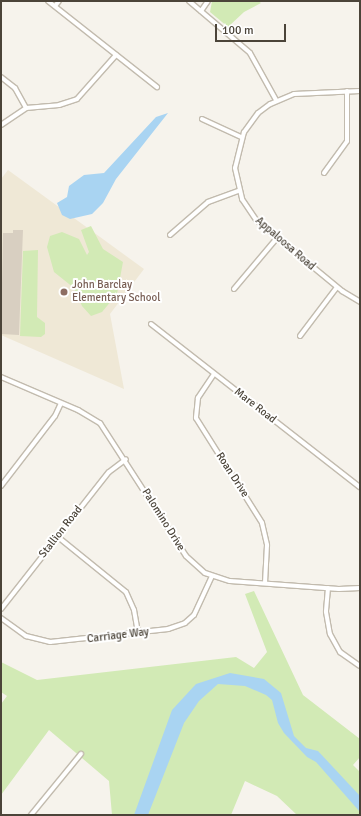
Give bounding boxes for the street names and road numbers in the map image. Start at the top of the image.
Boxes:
street label: Appaloosa Road [252,214,318,274]
street label: Mare Road [231,385,279,427]
street label: Roan Drive [213,450,251,500]
street label: Palomino Drive [139,486,187,554]
street label: Stallion Road [37,503,85,561]
street label: Carriage Way [86,626,150,646]

